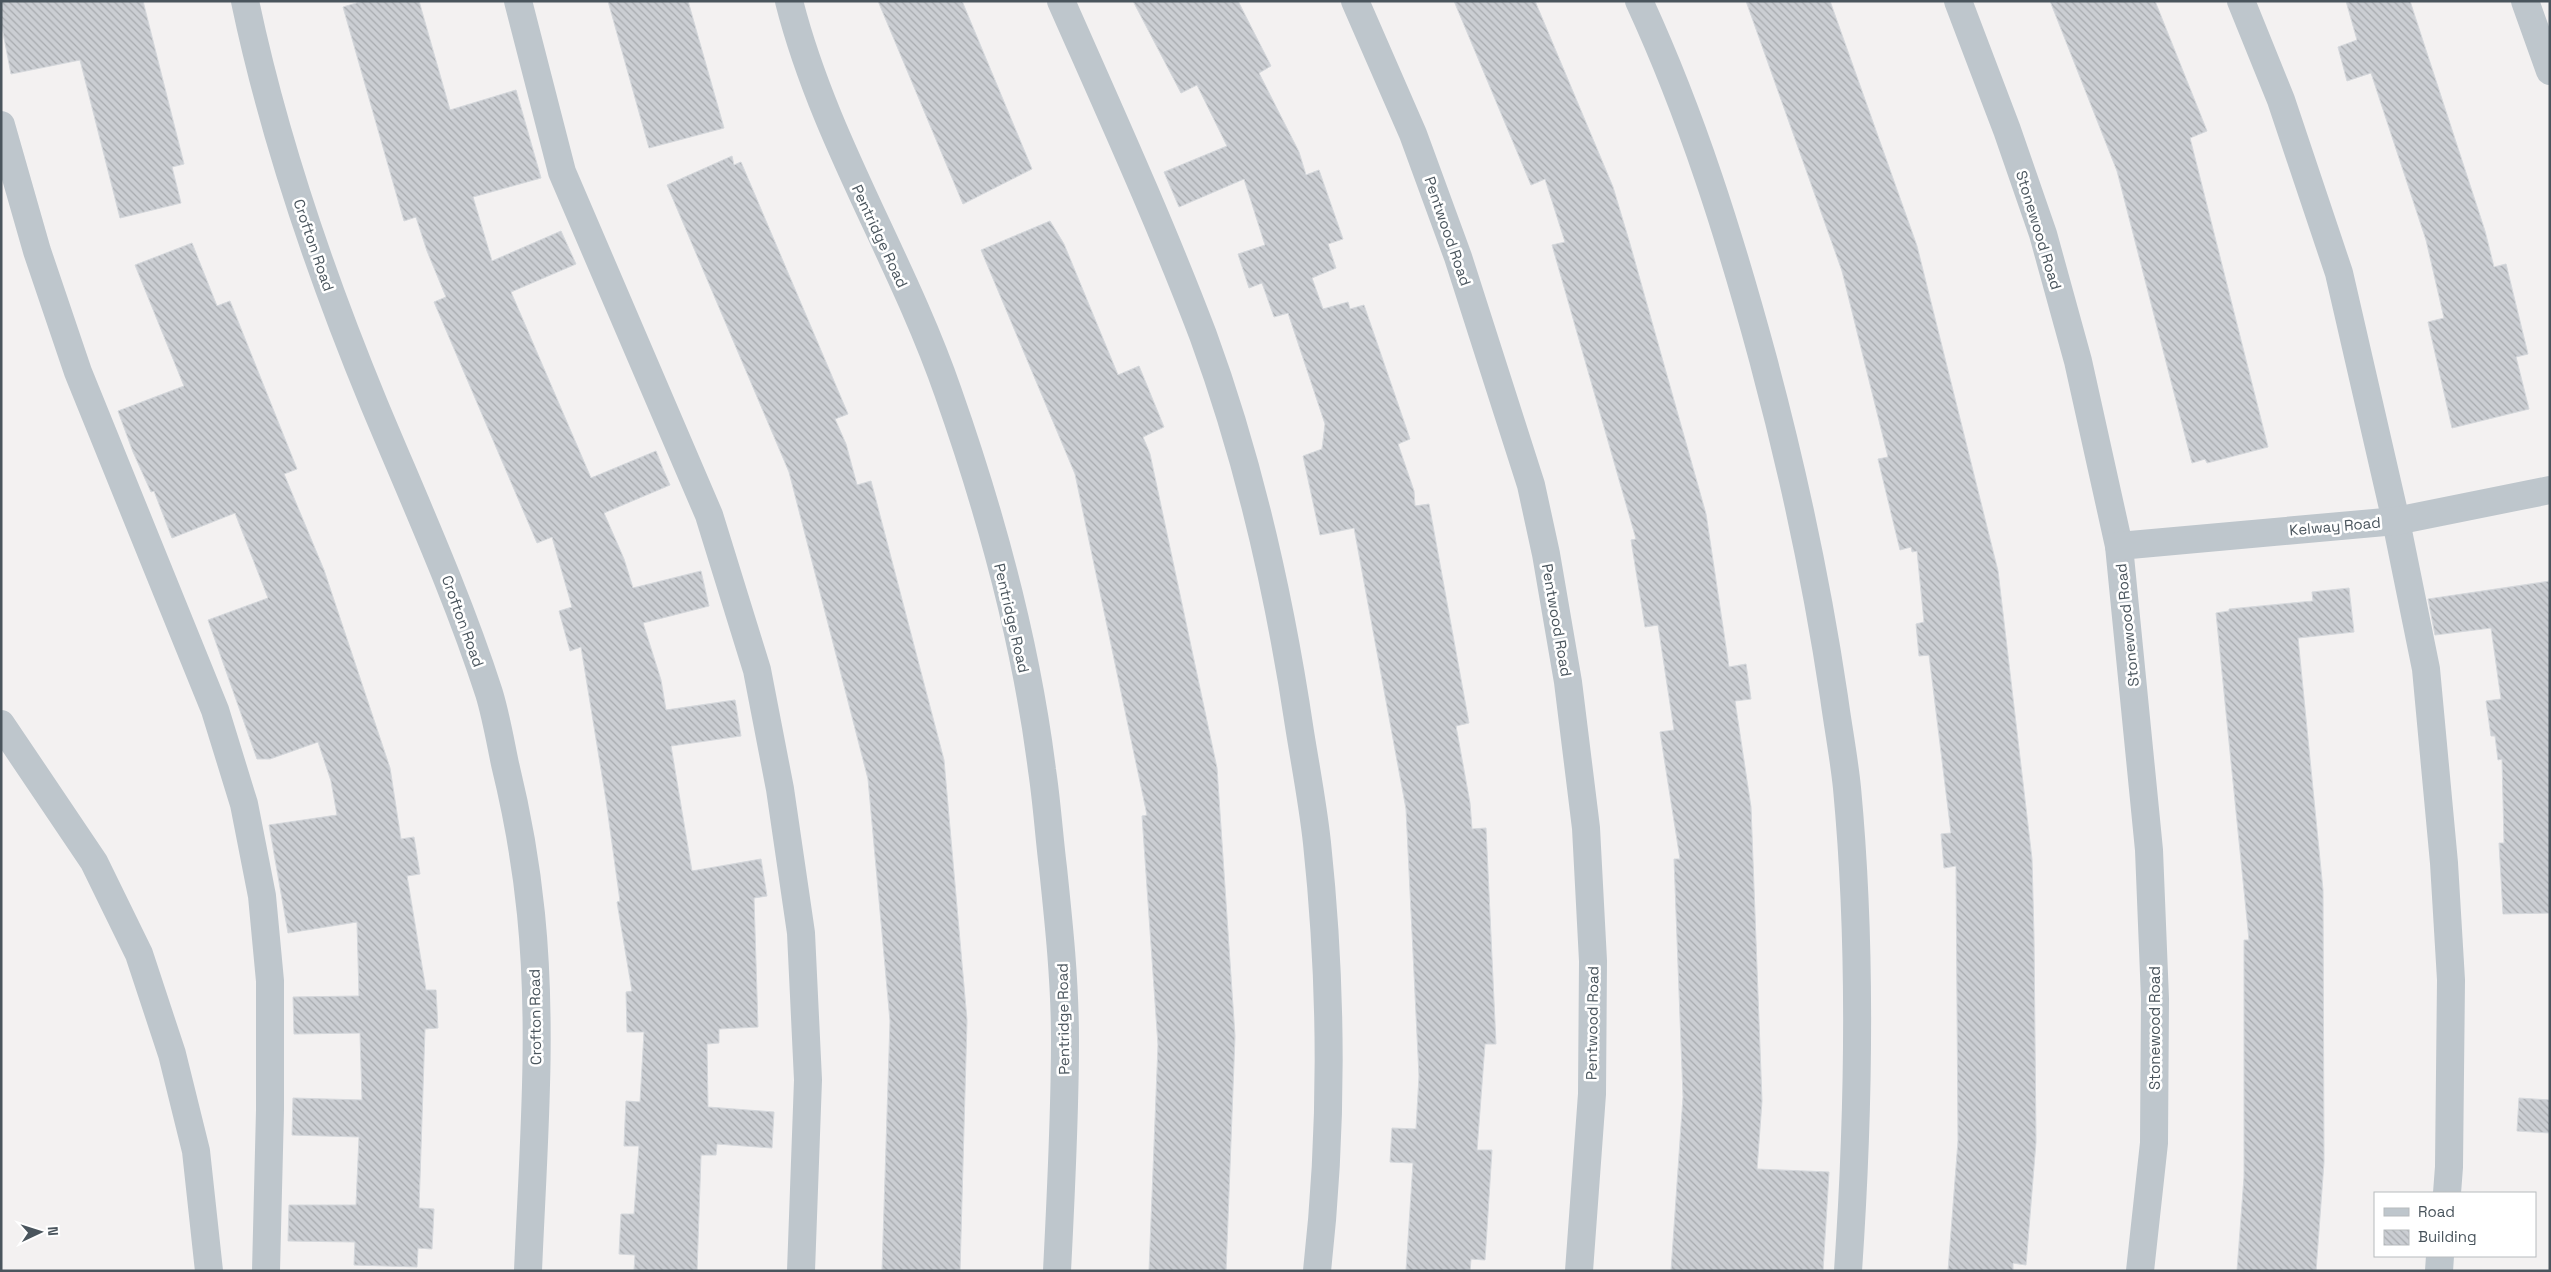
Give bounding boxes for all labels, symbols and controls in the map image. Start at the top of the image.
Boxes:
street label: Stonewood Road [2012,168,2066,292]
street label: Pentwood Road [1420,174,1476,288]
street label: Pentridge Road [848,181,912,291]
street label: Crofton Road [289,196,339,294]
street label: Kelway Road [2289,513,2381,539]
street label: Pentridge Road [990,561,1034,675]
street label: Pentwood Road [1538,562,1576,678]
street label: Stonewood Road [2111,562,2143,688]
street label: Crofton Road [438,573,488,669]
street label: Pentridge Road [1053,963,1073,1075]
street label: Pentwood Road [1582,966,1602,1080]
street label: Stonewood Road [2145,966,2164,1090]
street label: Crofton Road [525,969,545,1065]
legend [2374,1192,2536,1257]
text: Road [2418,1202,2455,1221]
north arrow [15,1207,65,1257]
text: N [44,1226,62,1236]
text: Building [2418,1227,2477,1246]

